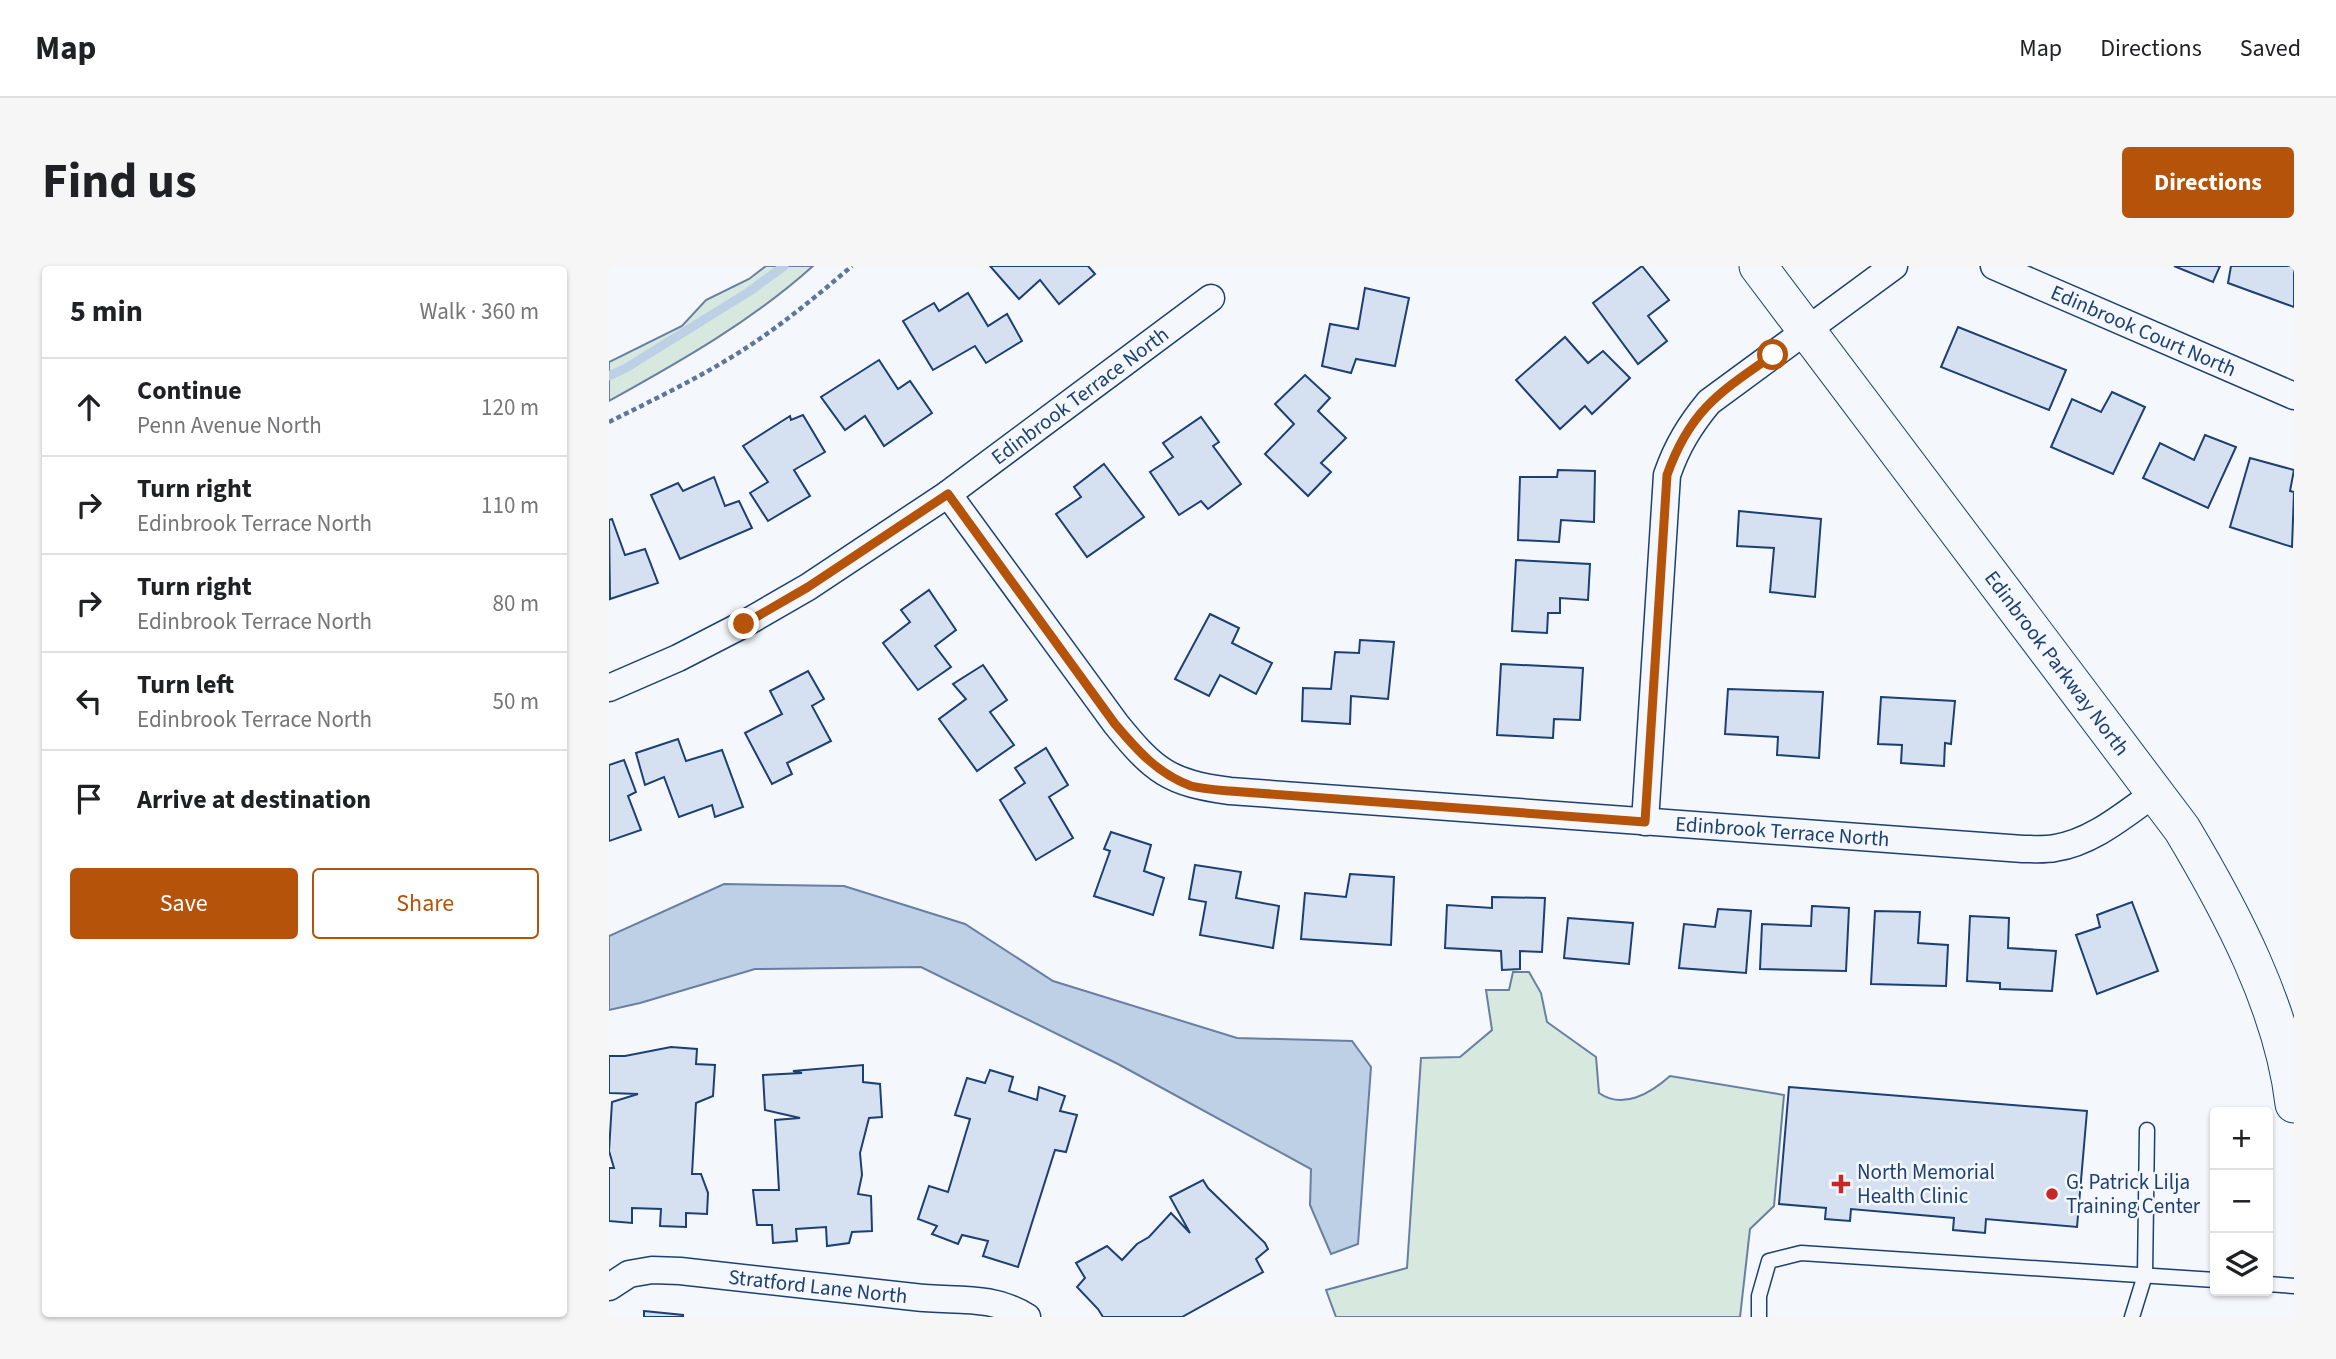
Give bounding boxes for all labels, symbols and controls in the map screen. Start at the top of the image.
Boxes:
text: Map [35,25,96,72]
text: Map [2019,31,2062,66]
text: Directions [2100,31,2202,66]
text: Saved [2240,31,2301,66]
text: Find us [42,147,197,217]
button: Directions [2122,147,2294,218]
street label: Edinbrook Court North [2046,277,2241,384]
text: 5 min [70,290,143,333]
text: Walk · 360 m [420,295,539,328]
street label: Edinbrook Terrace North [985,319,1175,472]
route start [1757,339,1788,370]
text: Continue [137,372,242,409]
icon: ahead [70,388,108,426]
text: 120 m [481,391,539,424]
text: Penn Avenue North [137,409,322,442]
text: Turn right [137,470,252,507]
icon: right [70,486,108,524]
text: 110 m [481,489,539,522]
text: Edinbrook Terrace North [137,507,372,540]
street label: Edinbrook Parkway North [1977,564,2137,762]
text: Turn right [137,568,252,605]
icon: right [70,584,108,622]
text: 80 m [492,587,539,620]
text: Edinbrook Terrace North [137,605,372,638]
route end [728,608,759,639]
text: Turn left [137,666,234,703]
icon: left [70,682,108,720]
text: 50 m [492,685,539,718]
text: Edinbrook Terrace North [137,703,372,736]
icon: arrive [70,780,108,818]
text: Arrive at destination [137,781,371,818]
street label: Edinbrook Terrace North [1674,809,1891,854]
button: Save [70,868,298,939]
button: Share [312,868,539,939]
map controls [2210,1107,2273,1296]
button: + [2210,1107,2273,1170]
place label: North Memorial Health Clinic [1857,1157,1995,1211]
place label: G. Patrick Lilja Training Center [2066,1167,2201,1221]
button: − [2210,1170,2273,1233]
marker: North Memorial Health Clinic [1831,1174,1851,1194]
marker: G. Patrick Lilja Training Center [2044,1186,2060,1202]
button: layers [2210,1233,2273,1296]
street label: Stratford Lane North [727,1262,909,1311]

